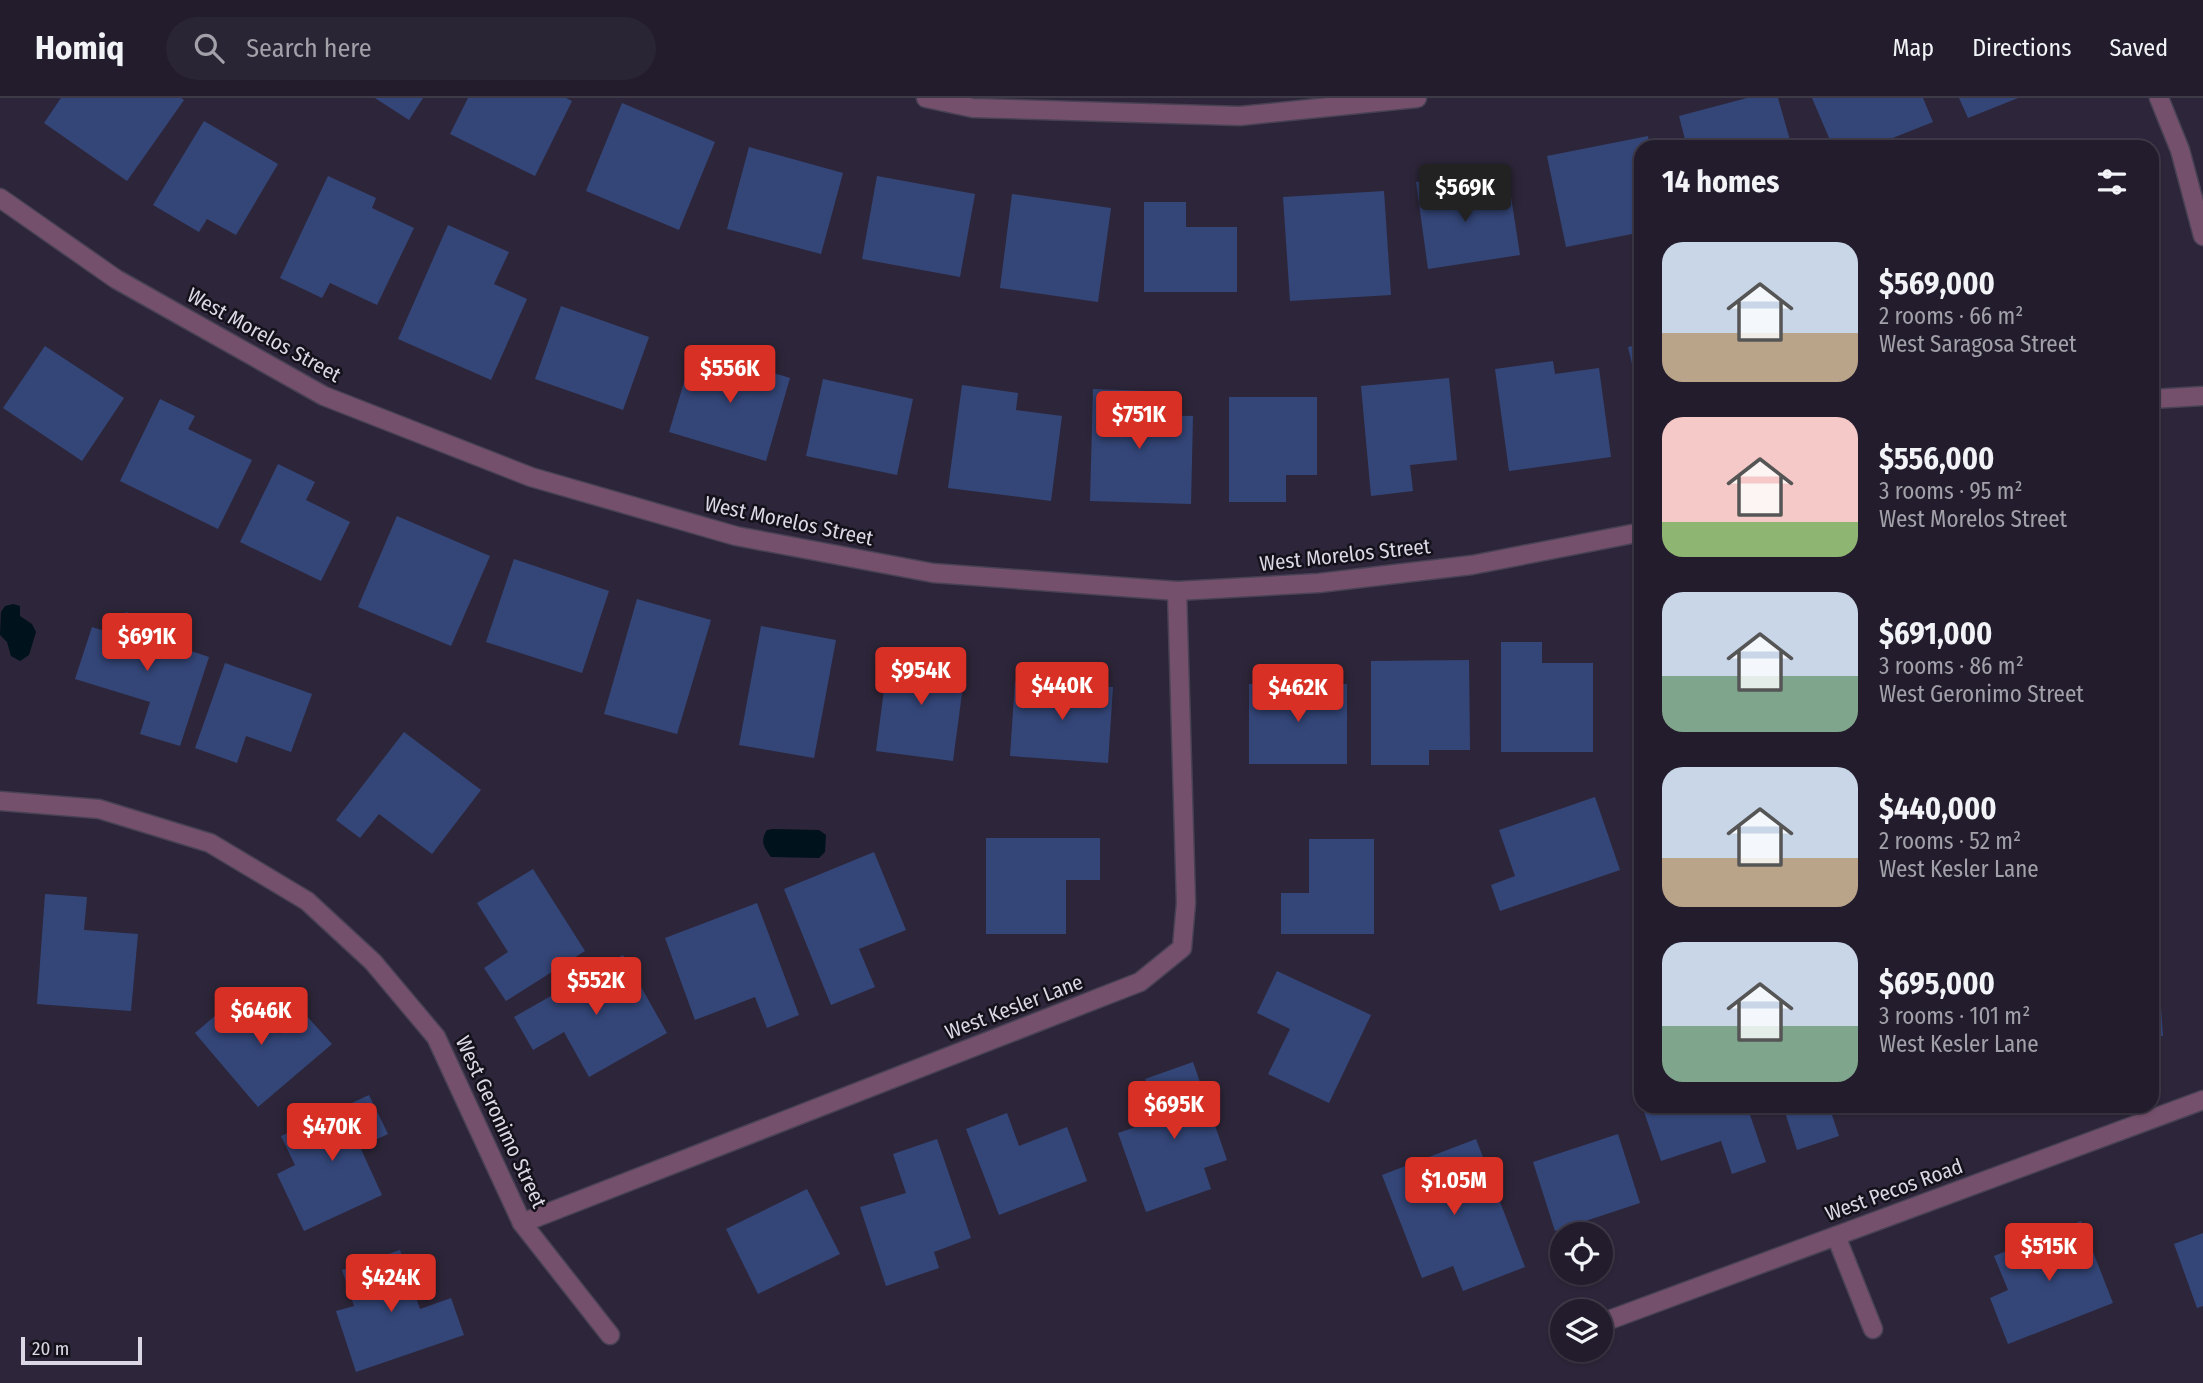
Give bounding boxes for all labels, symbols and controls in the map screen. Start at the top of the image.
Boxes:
search box [166,17,656,80]
text: Homiq [35,28,124,68]
icon: search [190,29,228,67]
text: Search here [246,33,371,64]
text: Map [1893,34,1934,62]
text: Directions [1972,34,2071,62]
text: Saved [2109,34,2168,62]
icon: filters [2093,163,2131,201]
pin: $569K [1416,164,1514,224]
text: 14 homes [1662,164,1779,200]
text: $569K [1435,173,1495,201]
text: $569,000 [1879,266,1995,302]
icon: home [1718,270,1802,354]
street label: West Morelos Street [183,282,346,388]
text: 2 rooms · 66 m² [1879,302,2023,330]
text: West Saragosa Street [1879,330,2077,358]
pin: $556K [681,345,779,405]
text: $556K [700,354,760,382]
pin: $751K [1090,392,1188,451]
text: $751K [1112,400,1166,428]
text: $556,000 [1879,441,1994,477]
icon: home [1718,445,1802,529]
text: 3 rooms · 95 m² [1879,477,2023,505]
street label: West Morelos Street [702,490,876,552]
text: West Morelos Street [1879,505,2067,533]
street label: West Morelos Street [1258,533,1432,577]
pin: $691K [98,614,196,673]
text: $691,000 [1879,616,1993,652]
icon: home [1718,620,1802,704]
text: $691K [118,622,176,650]
pin: $954K [872,648,970,707]
text: 3 rooms · 86 m² [1879,652,2024,680]
text: $954K [891,656,951,684]
pin: $440K [1013,662,1111,722]
pin: $462K [1249,664,1347,724]
text: $440K [1031,671,1093,699]
text: $462K [1268,673,1328,701]
text: West Geronimo Street [1879,680,2084,708]
text: $440,000 [1879,791,1997,827]
icon: home [1718,795,1802,879]
text: 2 rooms · 52 m² [1879,827,2021,855]
text: West Kesler Lane [1879,855,2039,883]
pin: $552K [547,958,645,1017]
text: $552K [567,966,625,994]
text: $695,000 [1879,966,1995,1002]
street label: West Kesler Lane [941,969,1087,1045]
icon: home [1718,970,1802,1054]
pin: $646K [212,988,310,1047]
text: $646K [231,996,291,1024]
text: 3 rooms · 101 m² [1879,1002,2030,1030]
text: West Kesler Lane [1879,1030,2039,1058]
street label: West Geronimo Street [450,1032,552,1212]
pin: $695K [1125,1082,1223,1141]
text: $695K [1144,1090,1204,1118]
pin: $470K [283,1104,381,1163]
text: $470K [303,1112,361,1140]
street label: West Pecos Road [1822,1153,1966,1227]
pin: $1.05M [1397,1158,1511,1217]
text: $1.05M [1421,1166,1487,1194]
map controls [1550,1222,1613,1362]
button: locate [1550,1222,1613,1285]
pin: $515K [2000,1224,2098,1283]
text: $515K [2021,1232,2077,1260]
pin: $424K [342,1254,440,1314]
text: $424K [362,1263,420,1291]
button: layers [1550,1299,1613,1362]
scale bar [21,1334,142,1366]
text: 20 m [32,1337,69,1360]

